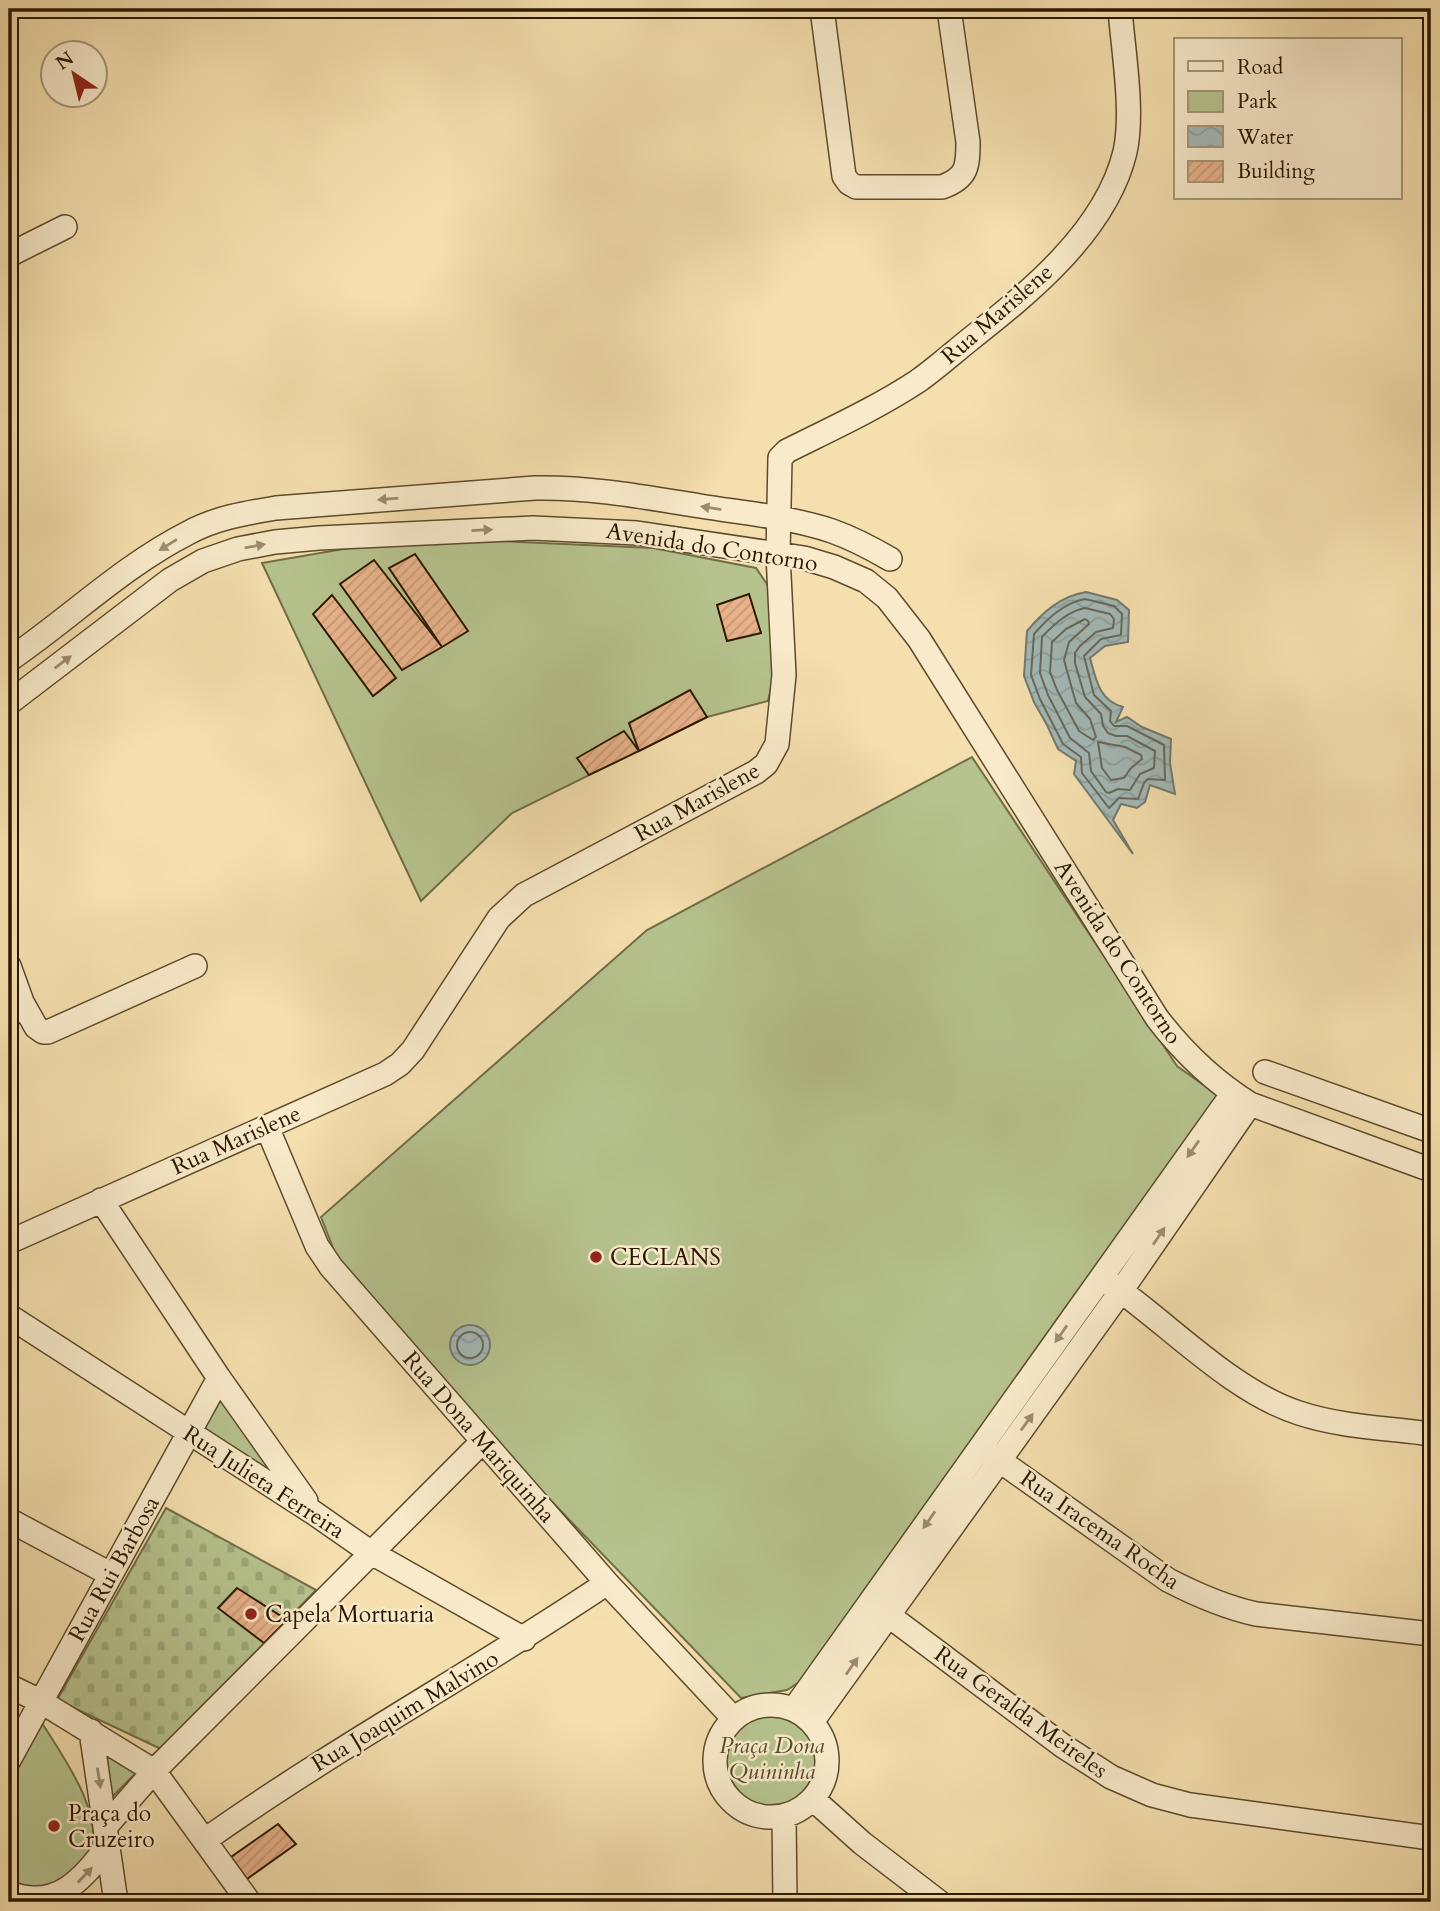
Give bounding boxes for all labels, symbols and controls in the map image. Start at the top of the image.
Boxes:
north arrow [38,38,108,108]
legend [1174,38,1402,200]
text: N [51,45,79,76]
text: Road [1237,53,1283,82]
text: Park [1237,87,1278,116]
text: Water [1236,123,1293,152]
text: Building [1237,157,1315,186]
street label: Rua Marislene [935,257,1059,371]
one-way arrow [376,494,398,505]
one-way arrow [700,502,722,513]
street label: Avenida do Contorno [604,515,820,579]
one-way arrow [471,524,493,535]
one-way arrow [158,539,177,551]
one-way arrow [244,540,266,551]
one-way arrow [54,655,72,670]
street label: Rua Marislene [629,755,765,849]
street label: Avenida do Contorno [1047,854,1189,1050]
street label: Rua Marislene [166,1098,306,1182]
one-way arrow [1186,1140,1200,1158]
one-way arrow [1152,1227,1166,1245]
place label: CECLANS [610,1242,721,1273]
marker: CECLANS [588,1249,604,1265]
one-way arrow [1055,1325,1069,1343]
street label: Rua Dona Mariquinha [396,1344,562,1530]
one-way arrow [1020,1413,1034,1431]
street label: Rua Julieta Ferreira [177,1418,351,1546]
street label: Rua Iracema Rocha [1014,1463,1186,1597]
street label: Rua Rui Barbosa [61,1490,167,1647]
one-way arrow [923,1511,937,1529]
place label: Capela Mortuaria [265,1599,434,1630]
marker: Capela Mortuaria [243,1606,259,1622]
street label: Rua Geralda Meireles [928,1639,1114,1785]
street label: Rua Joaquim Malvino [306,1643,504,1779]
one-way arrow [845,1657,859,1675]
park label: Praça Dona Quininha [719,1730,825,1787]
one-way arrow [94,1767,105,1789]
place label: Praça do Cruzeiro [68,1798,155,1855]
marker: Praça do Cruzeiro [46,1818,62,1834]
one-way arrow [77,1866,94,1883]

